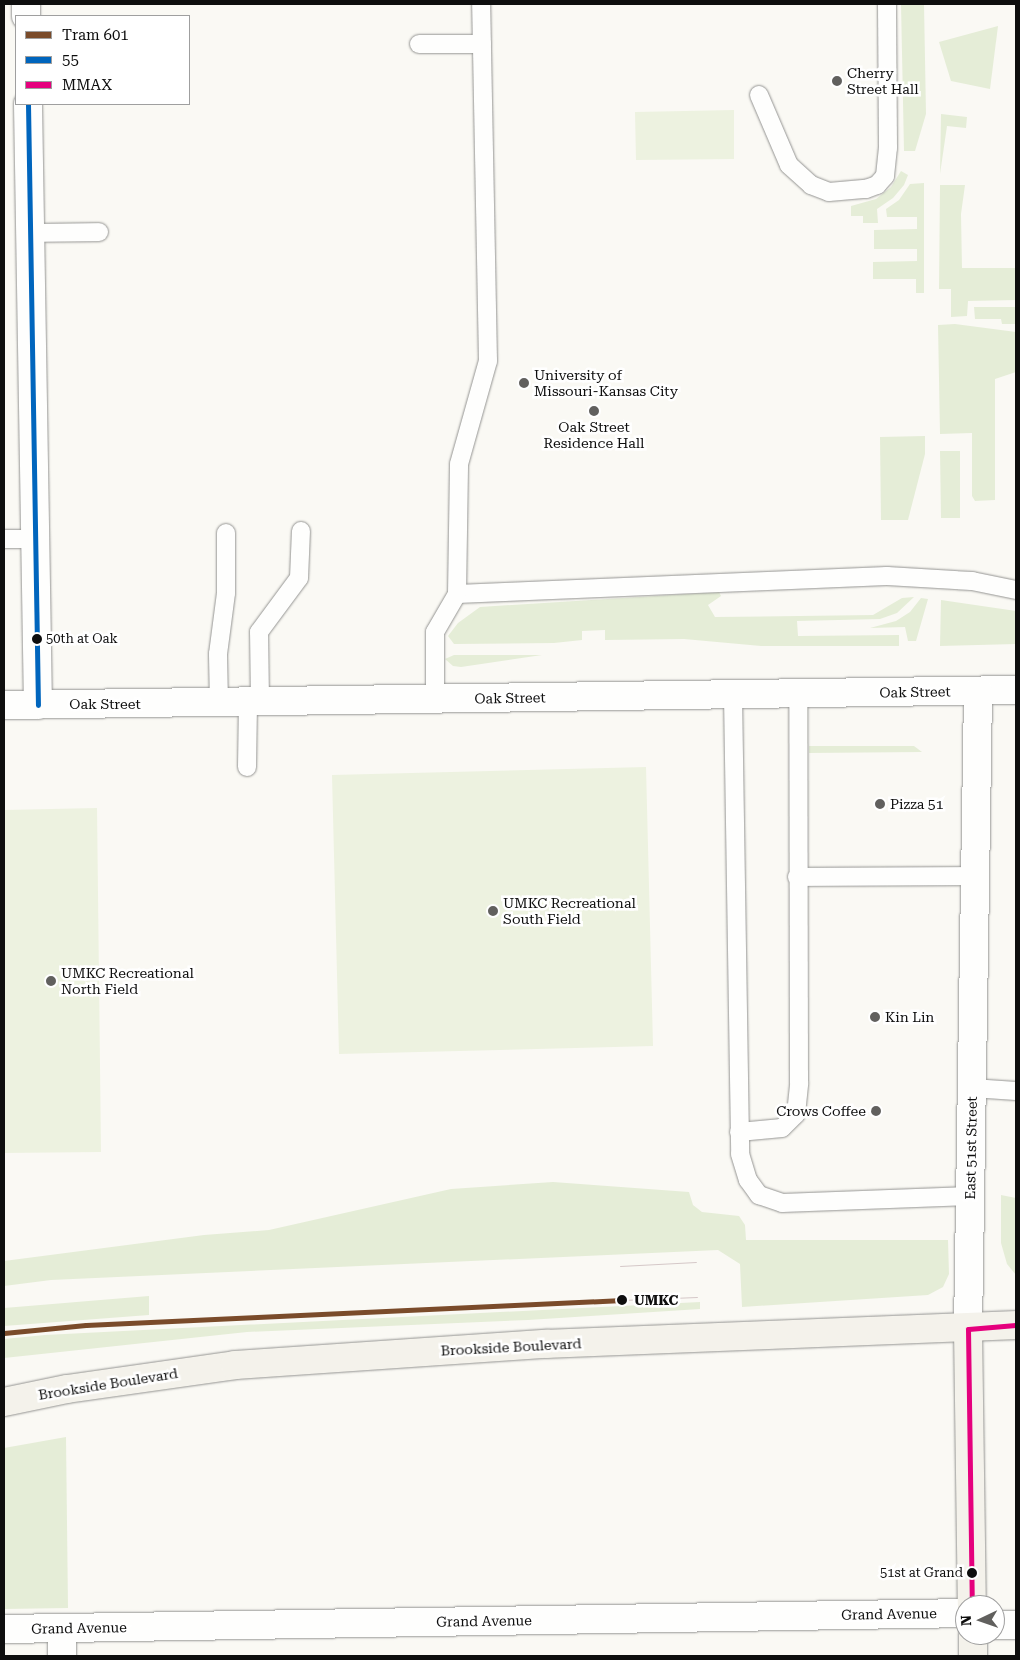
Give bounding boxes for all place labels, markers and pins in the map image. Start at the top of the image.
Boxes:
place label: Cherry Street Hall [847,65,918,98]
marker: Cherry Street Hall [831,75,843,87]
place label: University of Missouri-Kansas City [534,367,678,400]
marker: University of Missouri-Kansas City [518,377,530,389]
marker: Oak Street Residence Hall [588,405,600,417]
place label: Oak Street Residence Hall [544,419,644,452]
place label: 50th at Oak [46,631,118,647]
marker: 50th at Oak [32,634,42,644]
place label: Pizza 51 [890,796,944,812]
marker: Pizza 51 [874,798,886,810]
place label: UMKC Recreational South Field [503,895,636,928]
marker: UMKC Recreational South Field [487,905,499,917]
place label: UMKC Recreational North Field [61,965,194,998]
marker: UMKC Recreational North Field [45,975,57,987]
place label: Kin Lin [885,1009,934,1025]
marker: Kin Lin [869,1011,881,1023]
place label: Crows Coffee [776,1103,866,1119]
marker: Crows Coffee [870,1105,882,1117]
marker: UMKC [614,1292,630,1308]
place label: UMKC [634,1292,678,1308]
place label: 51st at Grand [880,1565,963,1581]
marker: 51st at Grand [967,1568,977,1578]

